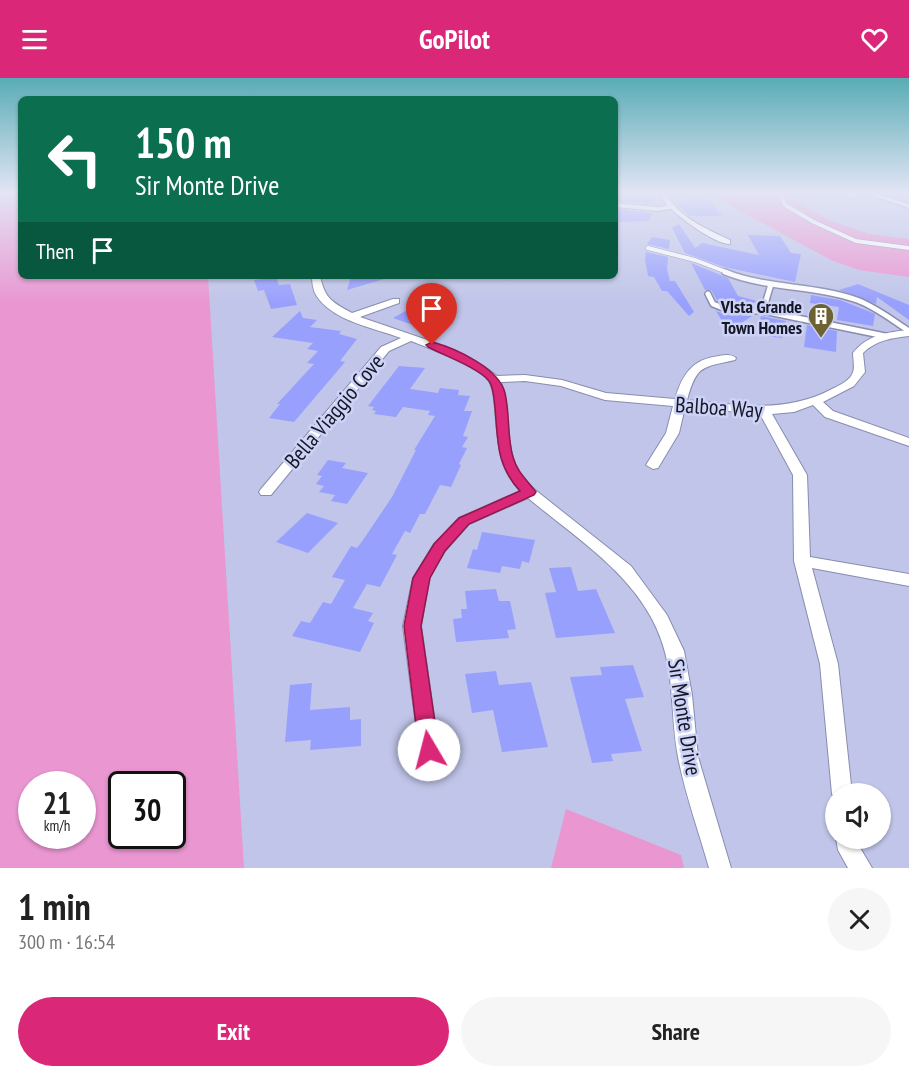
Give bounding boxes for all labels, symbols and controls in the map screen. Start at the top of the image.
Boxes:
text: GoPilot [419,22,490,56]
icon: menu [18,23,51,56]
icon: heart [858,23,891,56]
text: 150 m [135,115,232,170]
icon: left [36,120,114,198]
text: Sir Monte Drive [135,168,279,202]
icon: arrive [86,234,119,267]
text: Then [36,237,74,265]
pin [406,283,457,345]
icon: arrive [415,292,448,325]
place label: VIsta Grande Town Homes [720,295,802,339]
building icon: VIsta Grande Town Homes [806,301,836,339]
street label: Bella Viaggio Cove [278,348,390,474]
street label: Balboa Way [674,390,764,424]
street label: Sir Monte Drive [662,657,708,777]
position arrow [397,718,461,782]
speed limit sign: 30 [108,771,186,849]
text: 21 [43,783,71,822]
map controls [825,783,891,849]
button: sound [825,783,891,849]
text: km/h [44,816,70,835]
text: 1 min [18,883,91,930]
button: close [828,888,891,951]
text: 300 m · 16:54 [18,929,115,955]
button: Exit [18,997,449,1066]
button: Share [461,997,891,1066]

